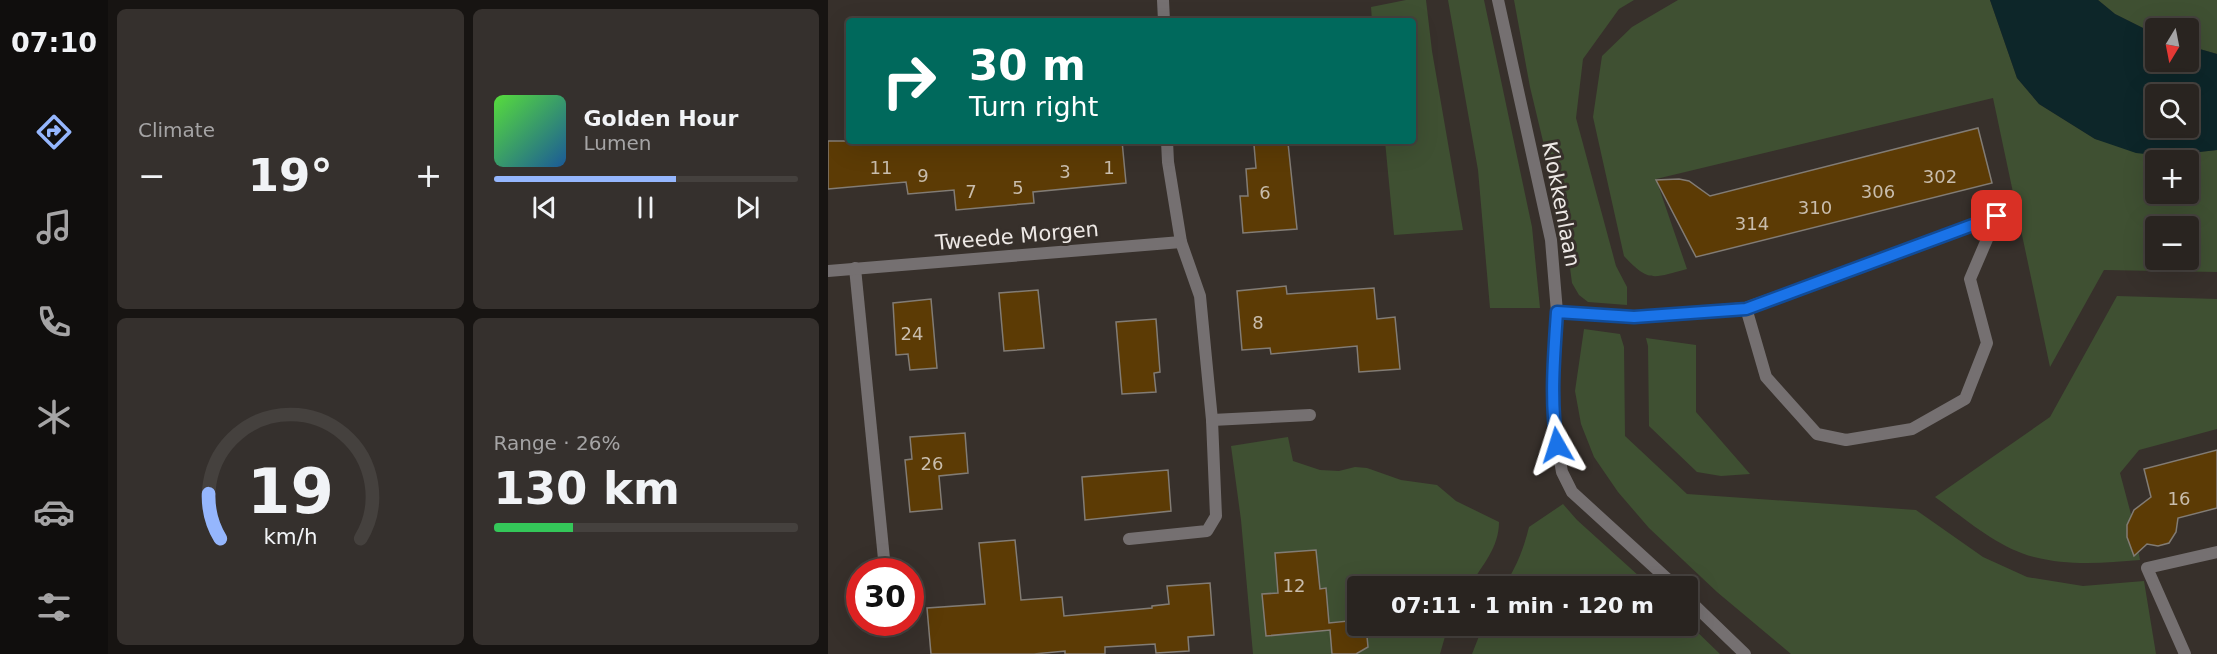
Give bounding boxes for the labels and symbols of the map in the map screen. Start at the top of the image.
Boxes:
north arrow [2145,18,2199,72]
street label: Klokkenlaan [1537,139,1585,269]
house number: 11 [870,157,892,178]
house number: 1 [1103,157,1115,178]
house number: 3 [1059,161,1071,182]
house number: 9 [917,165,929,186]
house number: 302 [1923,166,1957,187]
house number: 5 [1012,177,1024,198]
house number: 7 [965,181,977,202]
house number: 306 [1861,181,1895,202]
house number: 6 [1259,182,1271,203]
pin [1971,190,2022,241]
house number: 310 [1798,197,1832,218]
house number: 314 [1735,213,1769,234]
street label: Tweede Morgen [933,217,1100,255]
house number: 8 [1252,312,1264,333]
house number: 24 [901,323,923,344]
position arrow [1525,413,1589,477]
house number: 26 [921,453,943,474]
house number: 16 [2168,488,2190,509]
speed limit sign: 30 [846,558,924,636]
house number: 12 [1283,575,1305,596]

